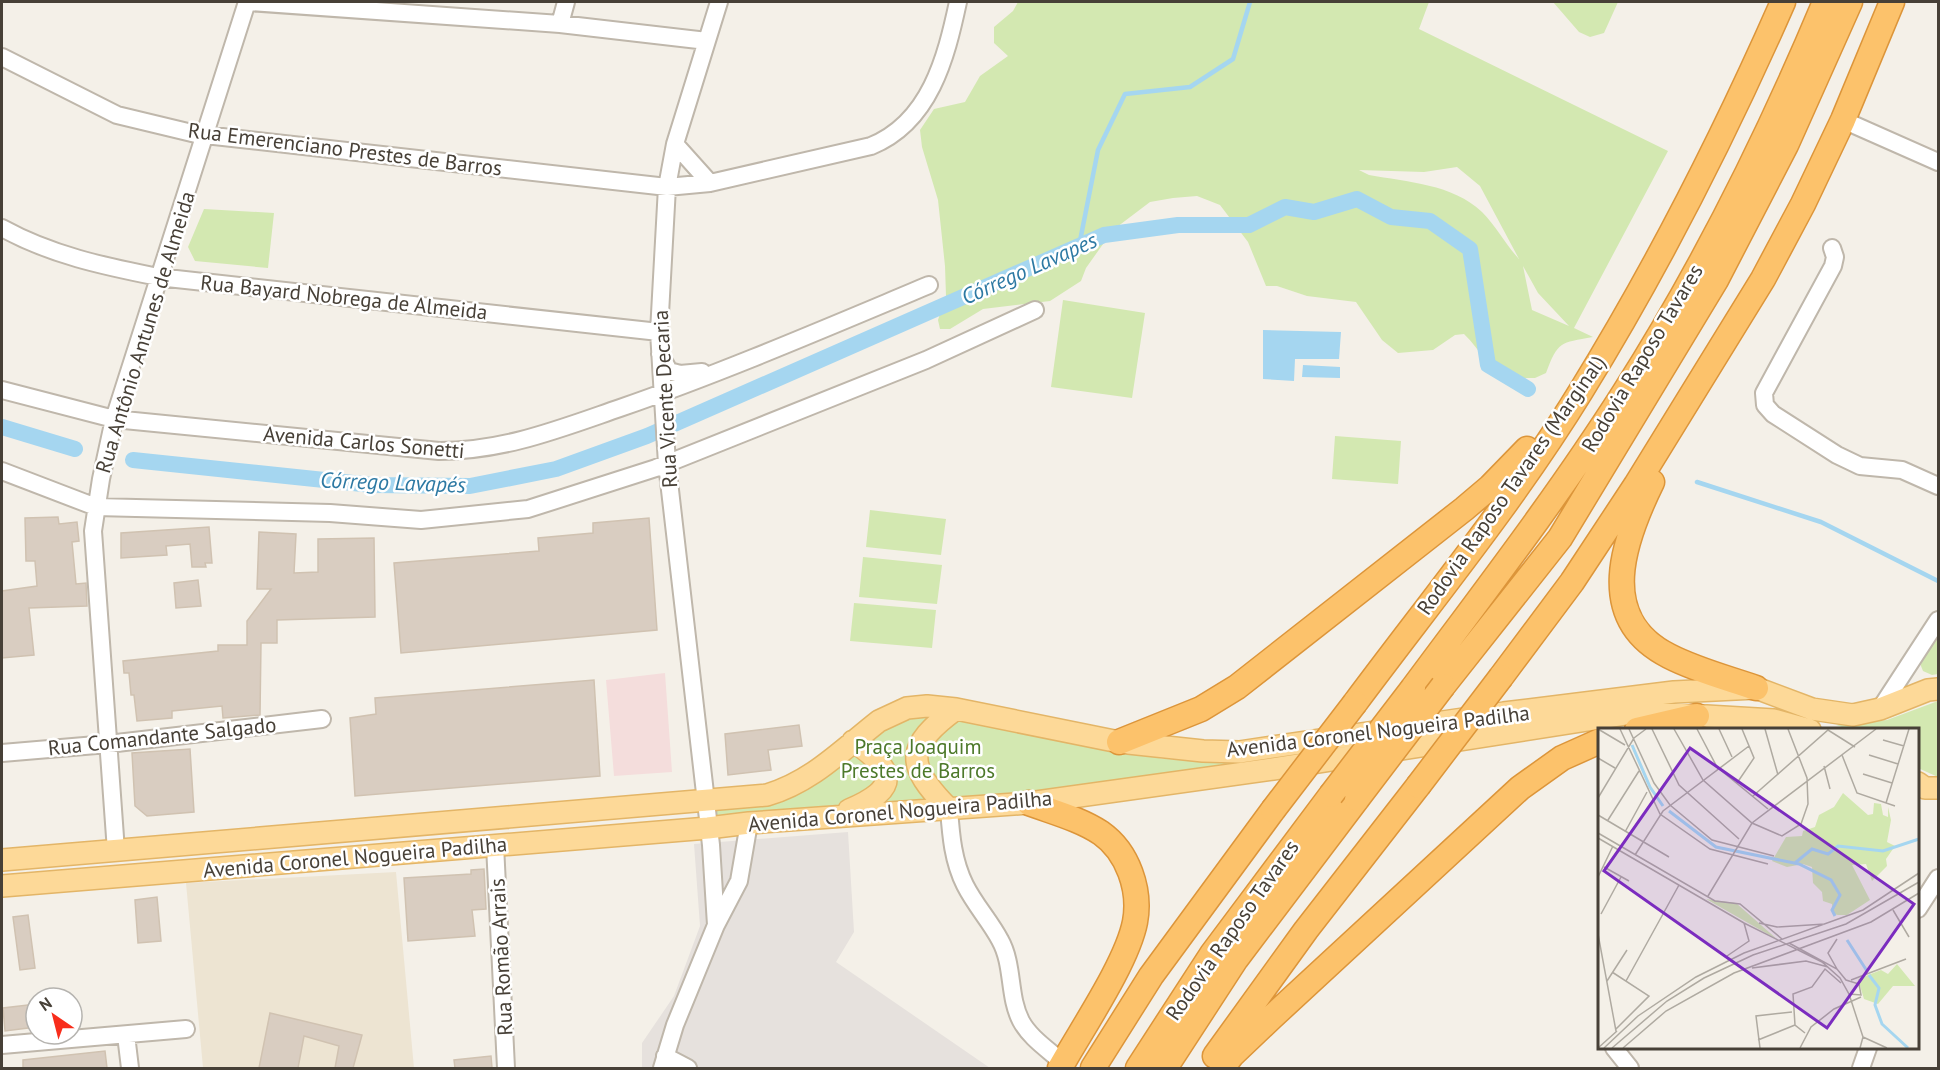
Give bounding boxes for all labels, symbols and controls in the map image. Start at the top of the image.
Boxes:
street label: Rua Emerenciano Prestes de Barros [187,116,503,182]
street label: Rua Antônio Antunes de Almeida [89,188,201,476]
water label: Córrego Lavapes [957,225,1101,310]
street label: Rodovia Raposo Tavares [1575,259,1709,457]
street label: Rua Bayard Nobrega de Almeida [199,268,489,326]
street label: Rua Vicente Decaria [647,309,683,489]
street label: Rodovia Raposo Tavares (Marginal) [1411,350,1611,620]
street label: Avenida Carlos Sonetti [262,420,466,464]
water label: Córrego Lavapés [320,465,467,499]
street label: Avenida Coronel Nogueira Padilha [1225,699,1531,763]
street label: Rua Comandante Salgado [47,711,277,761]
inset map [1598,728,1919,1049]
park label: Praça Joaquim Prestes de Barros [841,733,995,784]
street label: Avenida Coronel Nogueira Padilha [747,784,1053,838]
street label: Avenida Coronel Nogueira Padilha [202,830,508,884]
street label: Rodovia Raposo Tavares [1159,835,1305,1025]
street label: Rua Romão Arrais [483,878,519,1036]
north arrow [24,986,84,1046]
text: N [35,993,55,1015]

